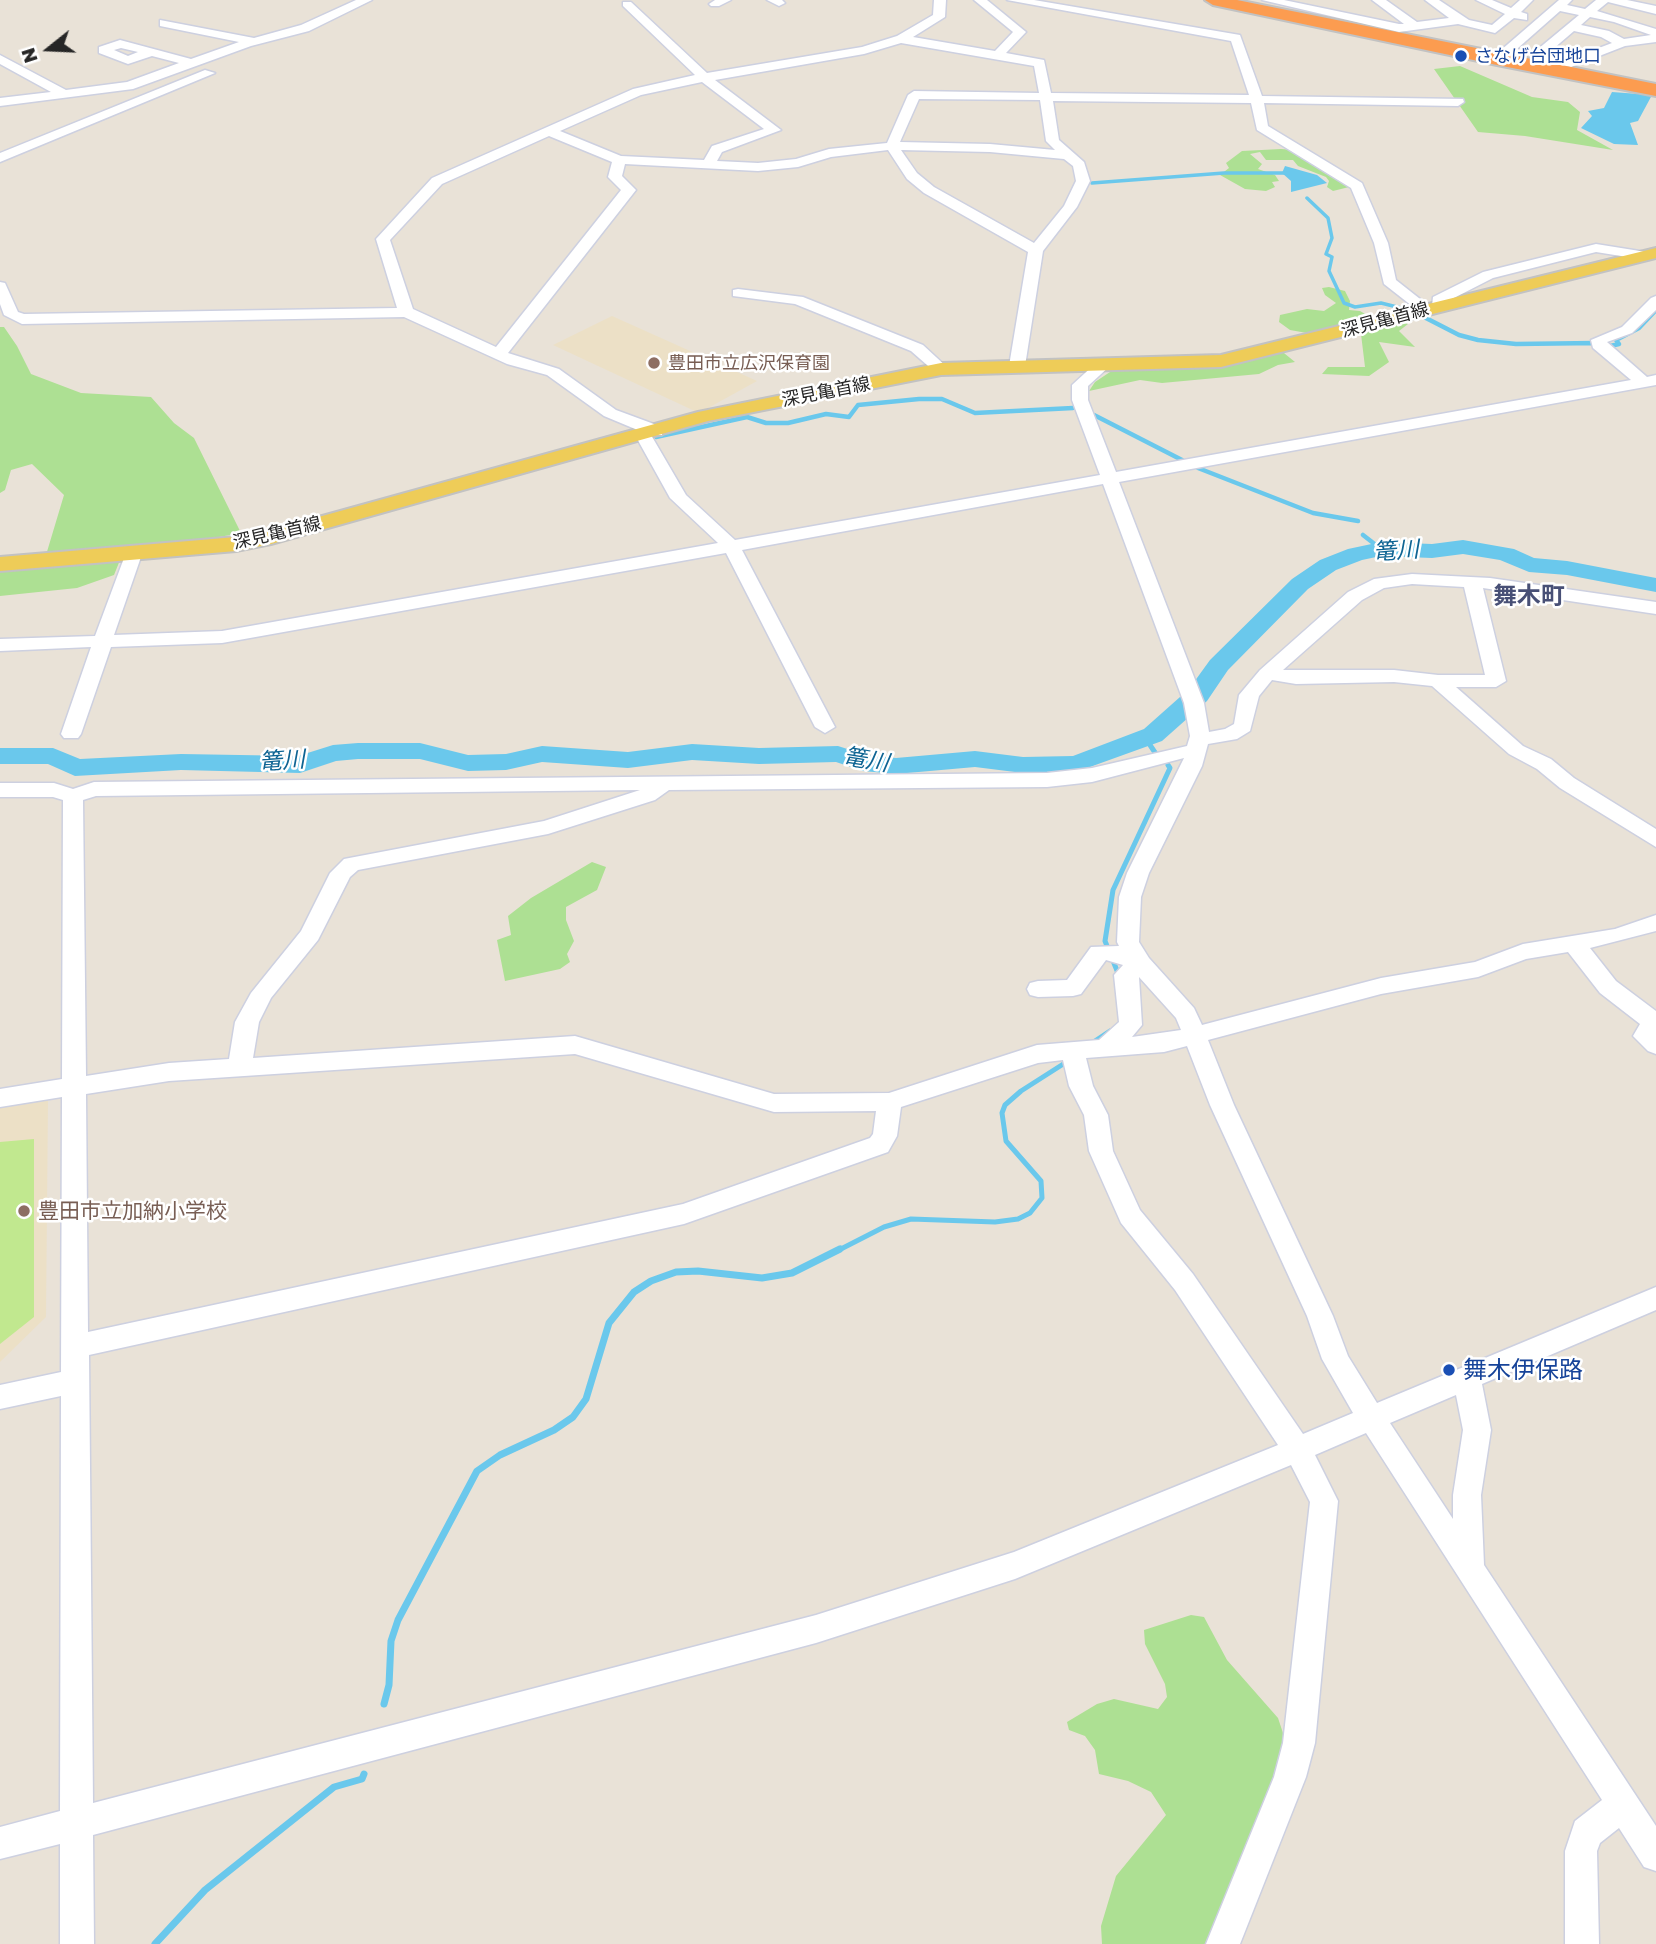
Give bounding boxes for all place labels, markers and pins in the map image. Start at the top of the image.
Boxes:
place label: さなげ台団地口 [1475,45,1601,67]
marker: さなげ台団地口 [1453,48,1469,64]
place label: 豊田市立広沢保育園 [668,352,830,374]
marker: 豊田市立広沢保育園 [646,355,662,371]
place label: 豊田市立加納小学校 [38,1198,227,1224]
marker: 豊田市立加納小学校 [16,1203,32,1219]
place label: 舞木伊保路 [1463,1356,1583,1384]
marker: 舞木伊保路 [1441,1362,1457,1378]

